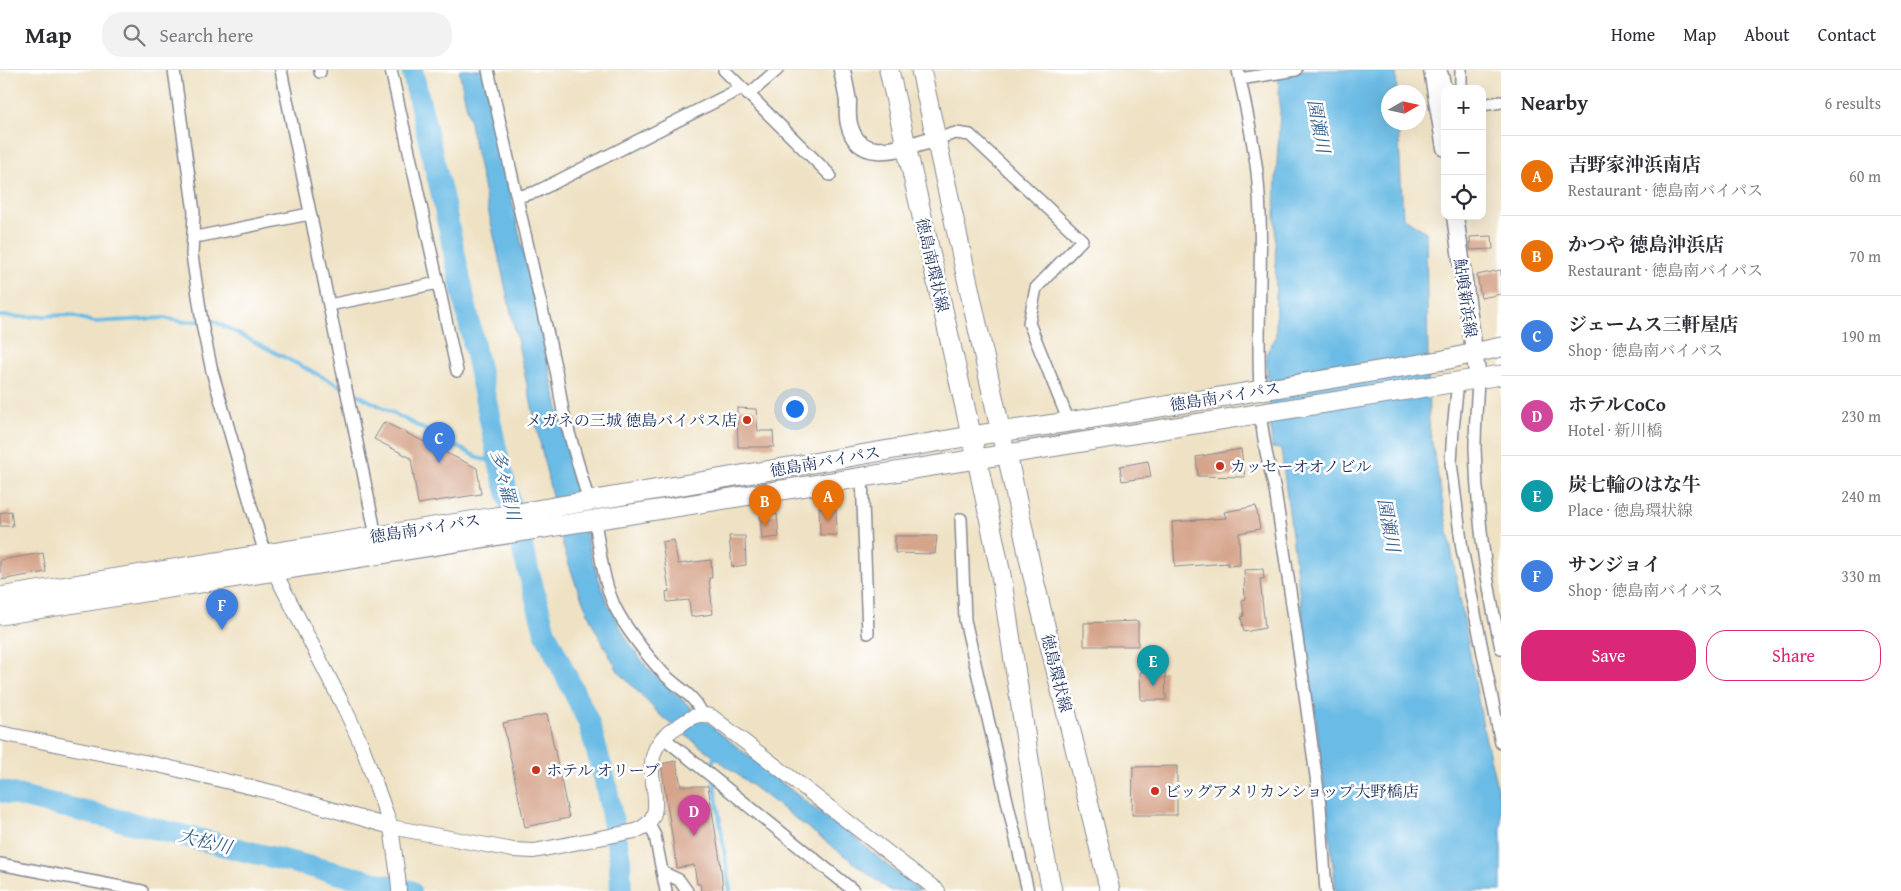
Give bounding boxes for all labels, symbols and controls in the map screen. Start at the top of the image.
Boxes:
search box [102,12,452,57]
text: Map [25,17,72,52]
icon: search [120,21,148,49]
text: Search here [160,21,253,49]
text: Home [1611,21,1655,48]
text: Map [1683,21,1716,48]
text: About [1744,21,1790,48]
text: Contact [1818,21,1876,48]
north arrow [1381,85,1426,130]
map controls [1441,85,1486,220]
button: + [1441,85,1486,130]
text: Nearby [1521,87,1588,118]
text: 6 results [1824,91,1881,115]
water label: 園瀬川 [1301,97,1337,157]
button: − [1441,130,1486,175]
text: 吉野家沖浜南店 [1568,150,1701,178]
text: A [1532,164,1542,188]
text: 60 m [1849,164,1881,188]
button: locate [1441,175,1486,220]
text: Restaurant · 徳島南バイパス [1568,178,1763,202]
street label: 徳島南環状線 [911,216,955,314]
text: かつや 徳島沖浜店 [1568,230,1724,258]
text: B [1532,244,1542,268]
text: 70 m [1849,244,1881,268]
street label: 鮎喰新浜線 [1449,257,1483,339]
text: Restaurant · 徳島南バイパス [1568,258,1763,282]
text: ジェームス三軒屋店 [1568,310,1739,338]
text: C [1532,324,1542,348]
text: 190 m [1841,324,1881,348]
text: Shop · 徳島南バイパス [1568,338,1723,362]
street label: 徳島南バイパス [1168,375,1282,417]
text: ホテルCoCo [1568,390,1666,418]
your location [782,396,808,422]
text: D [1532,404,1542,428]
text: 230 m [1841,404,1881,428]
place label: メガネの三城 徳島バイパス店 [526,408,737,432]
marker: メガネの三城 徳島バイパス店 [741,414,753,426]
text: Hotel · 新川橋 [1568,418,1662,442]
pin: C [423,422,455,463]
street label: 徳島南バイパス [768,439,882,483]
water label: 多々羅川 [484,447,528,525]
place label: カッセーオオノビル [1230,454,1371,478]
marker: カッセーオオノビル [1214,460,1226,472]
text: 炭七輪のはな牛 [1568,470,1701,498]
pin: A [812,480,844,521]
text: E [1533,484,1541,508]
text: 240 m [1841,484,1881,508]
pin: B [749,485,781,526]
water label: 園瀬川 [1371,496,1407,556]
text: Place · 徳島環状線 [1568,498,1693,522]
street label: 徳島南バイパス [368,507,482,549]
text: サンジョイ [1568,550,1661,578]
text: F [1533,564,1541,588]
text: 330 m [1841,564,1881,588]
text: Shop · 徳島南バイパス [1568,578,1723,602]
pin: F [206,589,238,630]
button: Save [1521,630,1696,681]
button: Share [1706,630,1881,681]
street label: 徳島環状線 [1036,631,1078,715]
pin: E [1137,645,1169,686]
place label: ホテル オリーブ [546,758,660,782]
marker: ホテル オリーブ [530,764,542,776]
place label: ビッグアメリカンショップ大野橋店 [1165,779,1419,803]
marker: ビッグアメリカンショップ大野橋店 [1149,785,1161,797]
pin: D [678,795,710,836]
water label: 大松川 [176,821,236,861]

